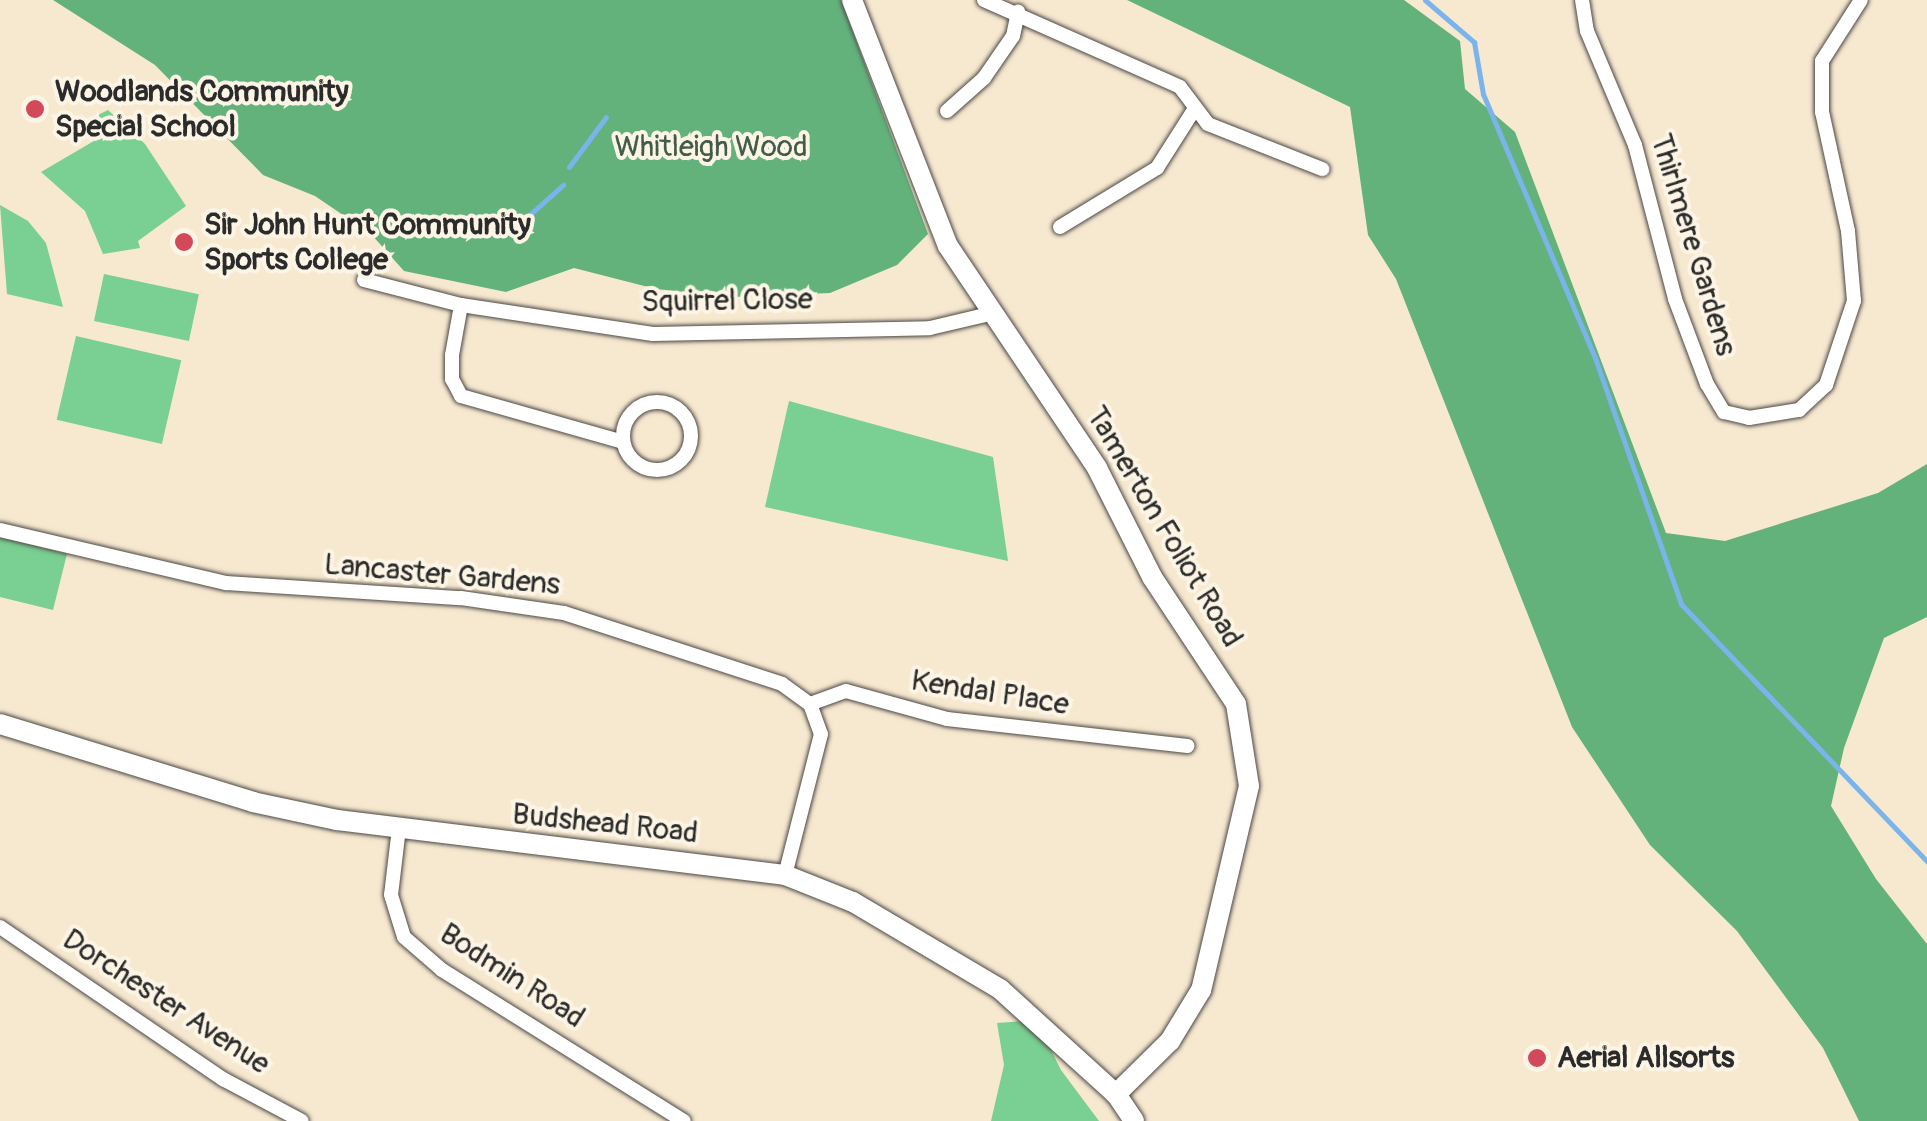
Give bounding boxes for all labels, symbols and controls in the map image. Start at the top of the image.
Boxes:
place label: Woodlands Community Special School [55,74,349,144]
marker: Woodlands Community Special School [24,98,46,120]
park label: Whitleigh Wood [614,129,808,165]
street label: Thirlmere Gardens [1642,130,1744,360]
place label: Sir John Hunt Community Sports College [204,207,531,278]
marker: Sir John Hunt Community Sports College [173,231,195,253]
street label: Squirrel Close [641,282,813,320]
street label: Tamerton Foliot Road [1078,400,1250,654]
street label: Lancaster Gardens [323,547,561,603]
street label: Kendal Place [909,663,1071,723]
street label: Budshead Road [510,796,700,852]
street label: Bodmin Road [433,916,591,1036]
street label: Dorchester Avenue [56,922,276,1082]
place label: Aerial Allsorts [1557,1040,1734,1076]
marker: Aerial Allsorts [1526,1047,1548,1069]

